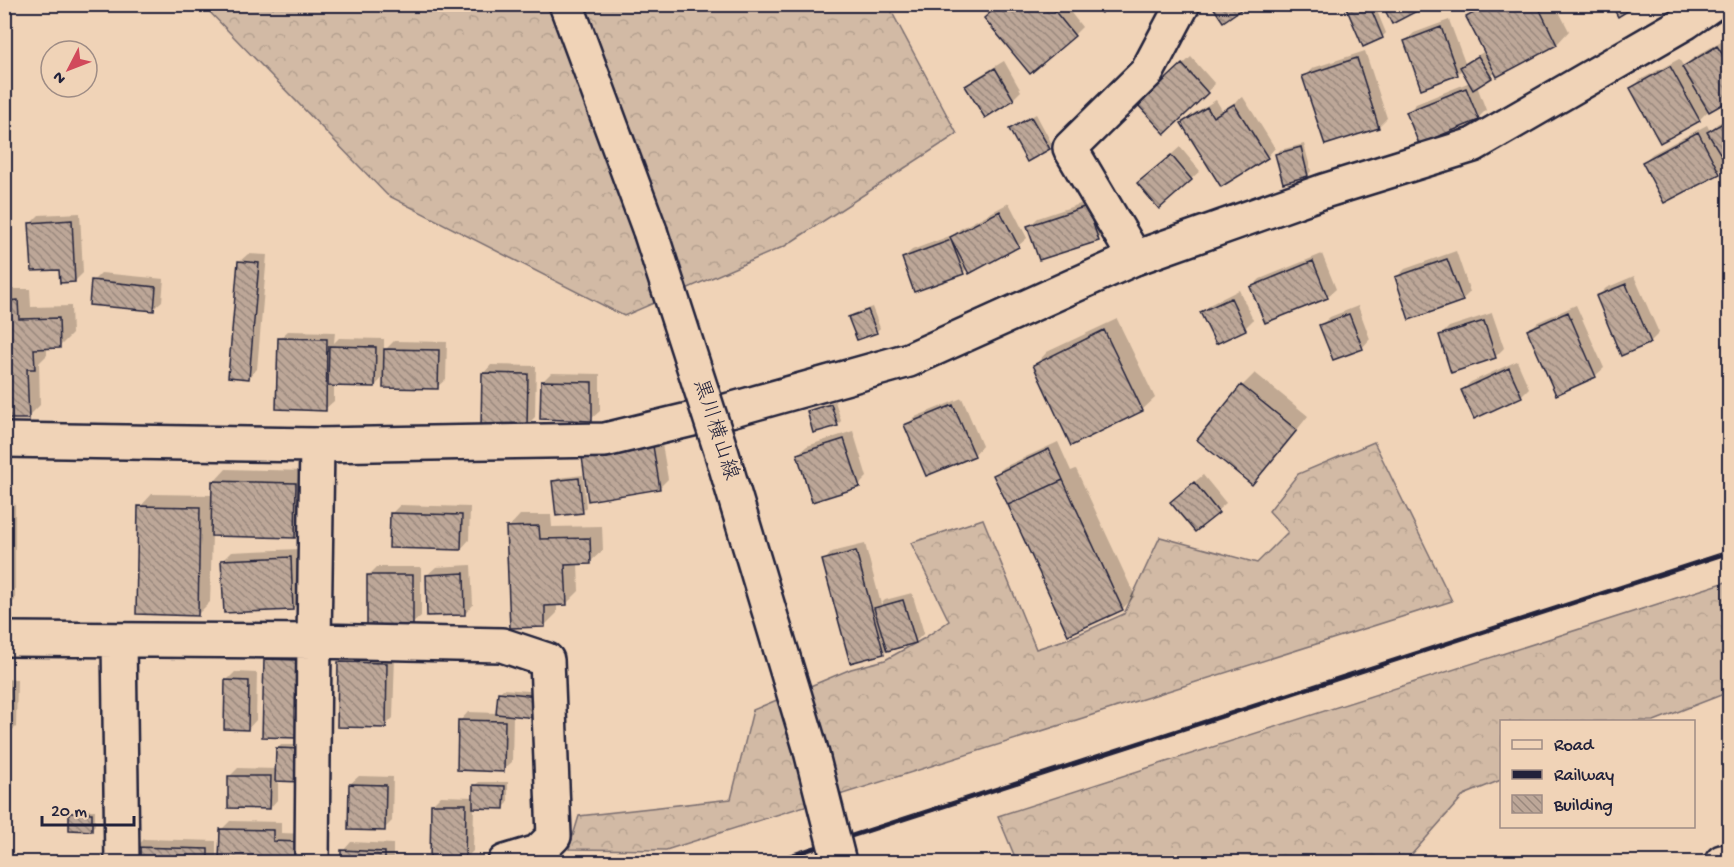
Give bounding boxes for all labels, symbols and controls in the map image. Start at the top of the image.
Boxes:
north arrow [39,39,99,99]
text: N [50,66,71,87]
street label: 黒川横山線 [686,376,743,484]
legend [1500,720,1695,828]
text: Road [1554,736,1595,757]
text: Railway [1554,766,1614,787]
scale bar [42,789,134,827]
text: Building [1553,796,1613,817]
text: 20 m [51,802,87,823]

